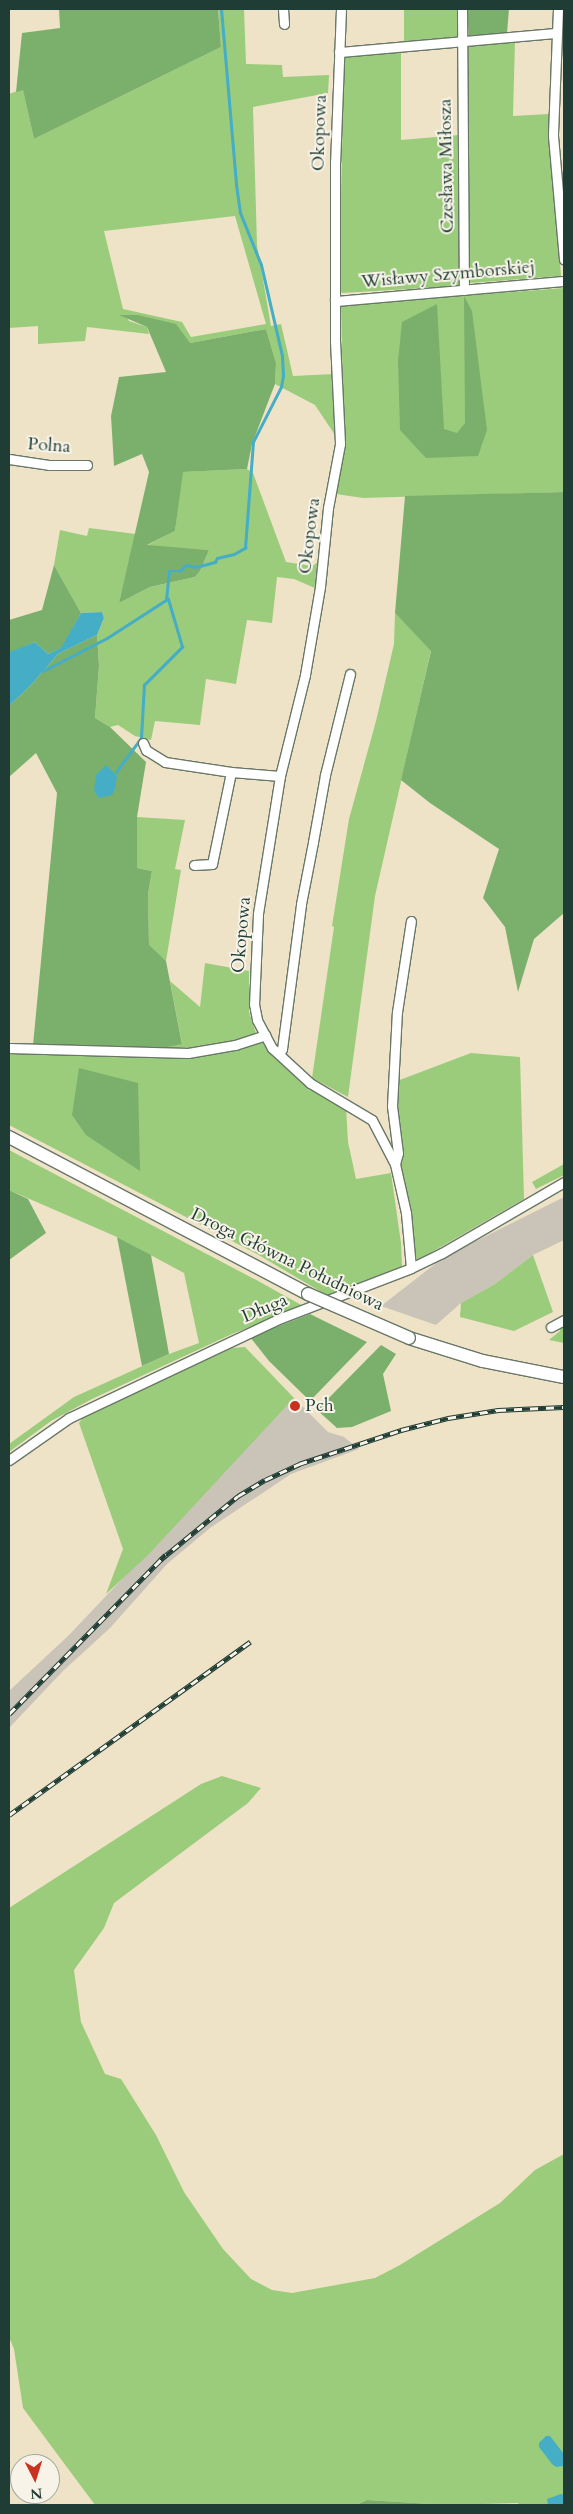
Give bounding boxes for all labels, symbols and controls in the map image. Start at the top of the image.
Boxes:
street label: Okopowa [308,94,332,172]
street label: Czesława Miłosza [435,99,459,233]
street label: Wisławy Szymborskiej [360,257,536,293]
street label: Polna [27,434,71,458]
street label: Okopowa [295,497,325,575]
street label: Okopowa [228,896,256,974]
street label: Droga Główna Południowa [187,1204,387,1316]
street label: Długa [239,1290,291,1328]
place label: Pch [305,1395,334,1417]
marker: Pch [289,1400,301,1412]
north arrow [10,2454,60,2504]
text: N [29,2483,43,2503]

